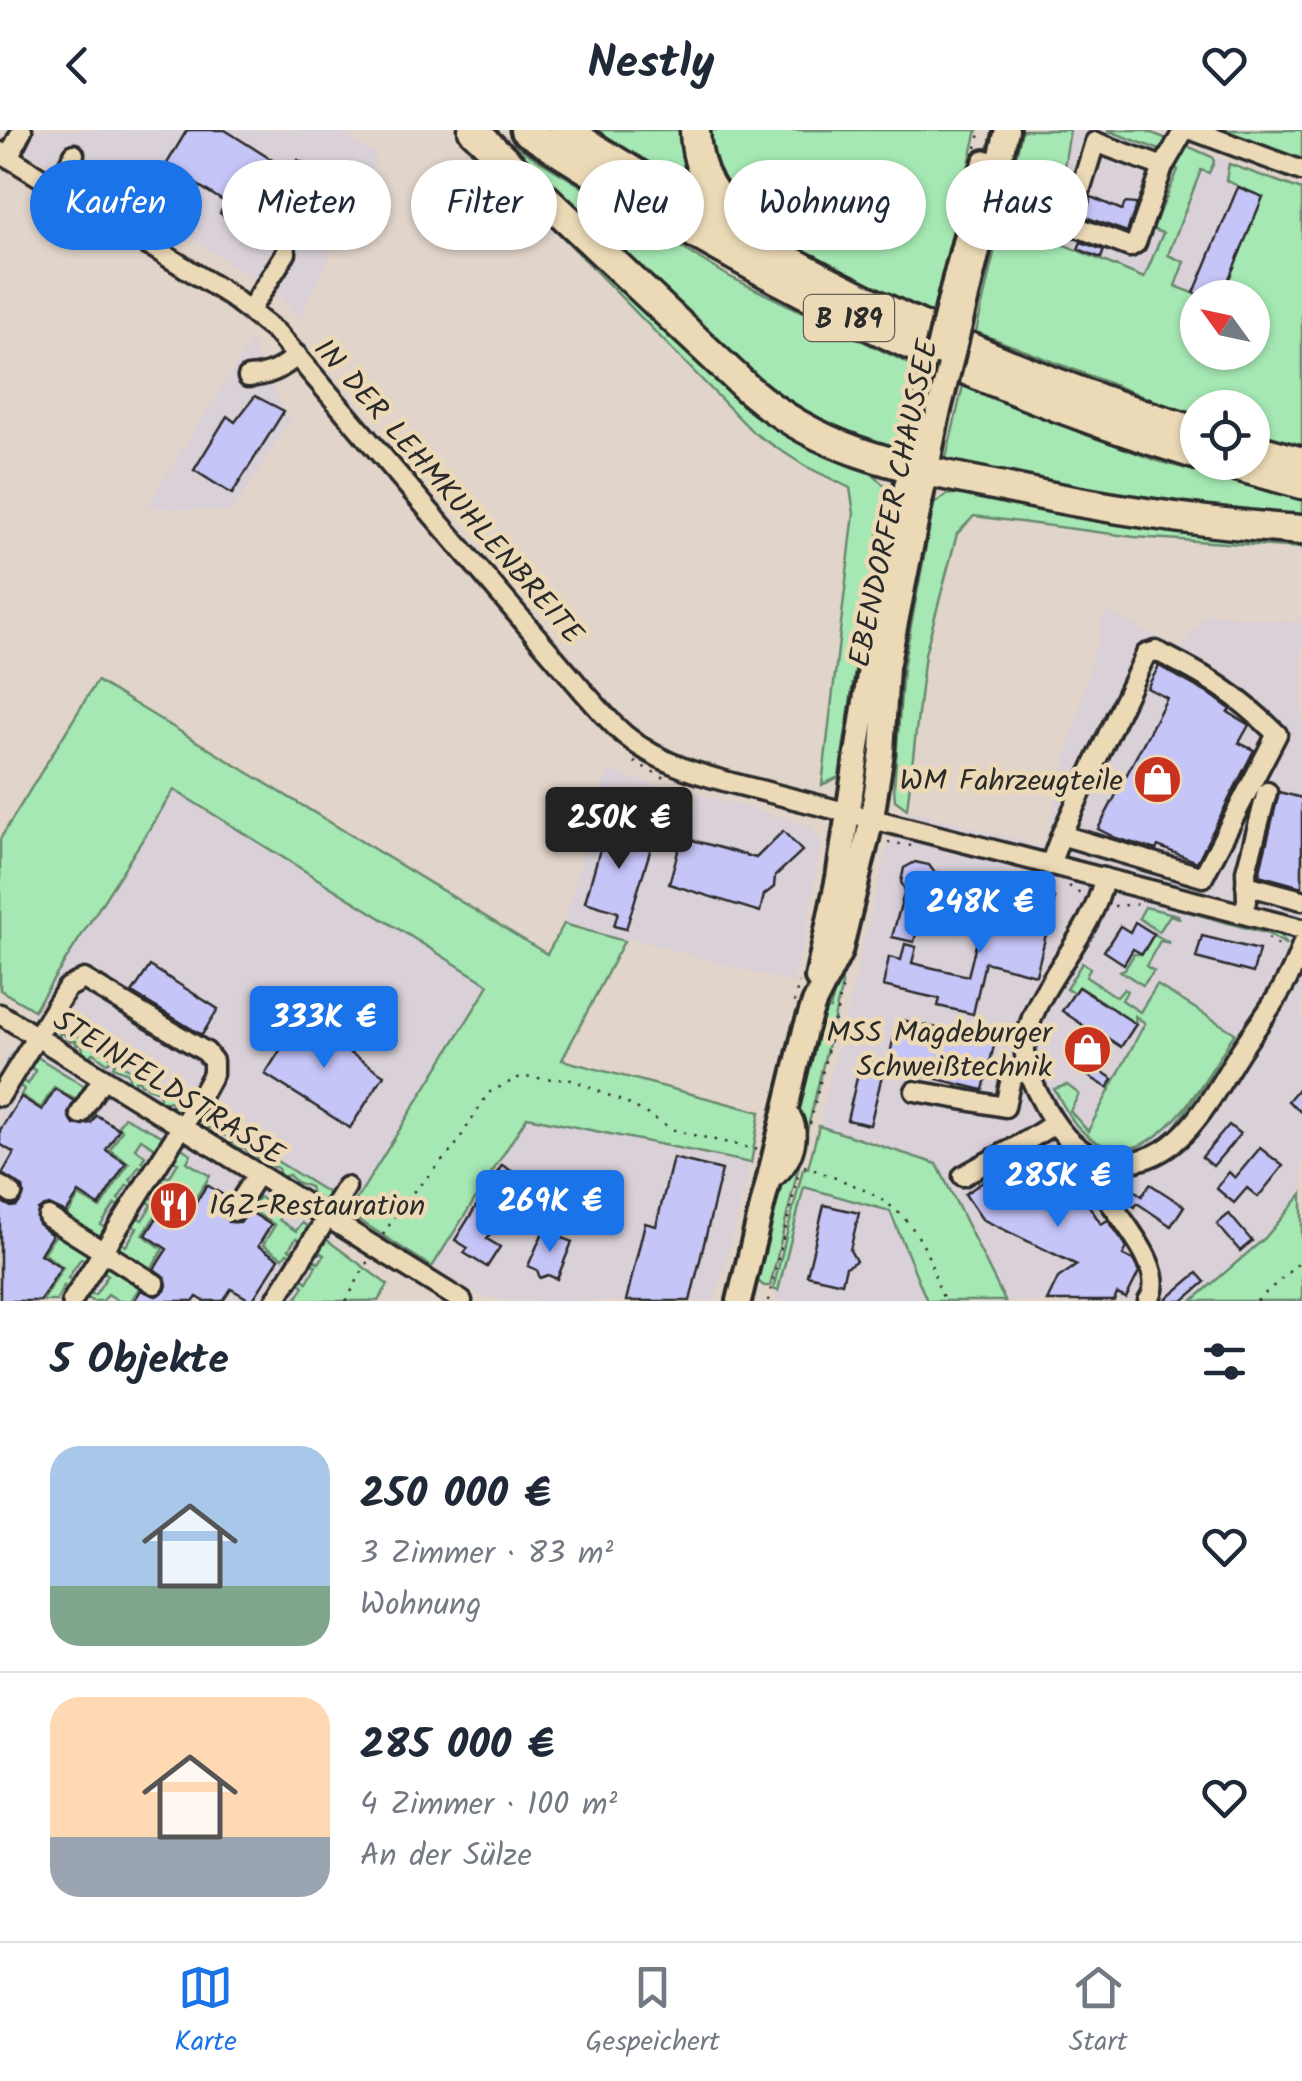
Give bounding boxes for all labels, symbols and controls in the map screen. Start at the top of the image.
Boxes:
text: Nestly [587,29,715,101]
icon: back [50,38,105,93]
icon: heart [1197,38,1252,93]
chip: Kaufen [30,160,202,250]
chip: Mieten [222,160,391,250]
chip: Filter [411,160,557,250]
chip: Neu [577,160,704,250]
chip: Wohnung [724,160,926,250]
chip: Haus [946,160,1088,250]
north arrow [1180,280,1270,370]
map controls [1180,280,1270,480]
road number: B 189 [804,295,894,341]
street label: IN DER LEHMKUHLENBREITE [300,328,595,657]
street label: EBENDORFER CHAUSSEE [837,334,953,672]
button: locate [1180,390,1270,480]
shop icon: WM Fahrzeugteile [1132,754,1184,806]
place label: WM Fahrzeugteile [900,758,1123,806]
pin: 250K € [538,787,700,872]
text: 250K € [567,794,671,845]
pin: 248K € [899,871,1061,956]
text: 248K € [927,878,1033,929]
pin: 333K € [243,986,405,1071]
text: 333K € [272,993,376,1044]
street label: STEINFELDSTRASSE [43,998,294,1180]
place label: MSS Magdeburger Schweißtechnik [826,1010,1054,1092]
shop icon: MSS Magdeburger Schweißtechnik [1061,1023,1113,1075]
pin: 285K € [977,1145,1139,1230]
text: 285K € [1005,1152,1111,1203]
pin: 269K € [469,1170,631,1255]
text: 269K € [498,1177,602,1228]
restaurant icon: IGZ-Restauration [148,1179,200,1231]
place label: IGZ-Restauration [209,1183,425,1231]
text: 5 Objekte [50,1328,229,1395]
icon: filters [1197,1334,1252,1389]
text: 250 000 € [360,1462,551,1529]
icon: home [130,1486,250,1606]
icon: heart [1197,1519,1252,1574]
text: 3 Zimmer · 83 m² [360,1529,613,1580]
text: Wohnung [360,1580,481,1631]
text: 285 000 € [360,1713,554,1780]
icon: home [130,1737,250,1857]
icon: heart [1197,1770,1252,1825]
text: 4 Zimmer · 100 m² [360,1780,617,1831]
text: An der Sülze [360,1831,532,1882]
tab: Karte [174,1960,237,2065]
tab: Gespeichert [585,1960,720,2065]
tab: Start [1069,1960,1128,2065]

